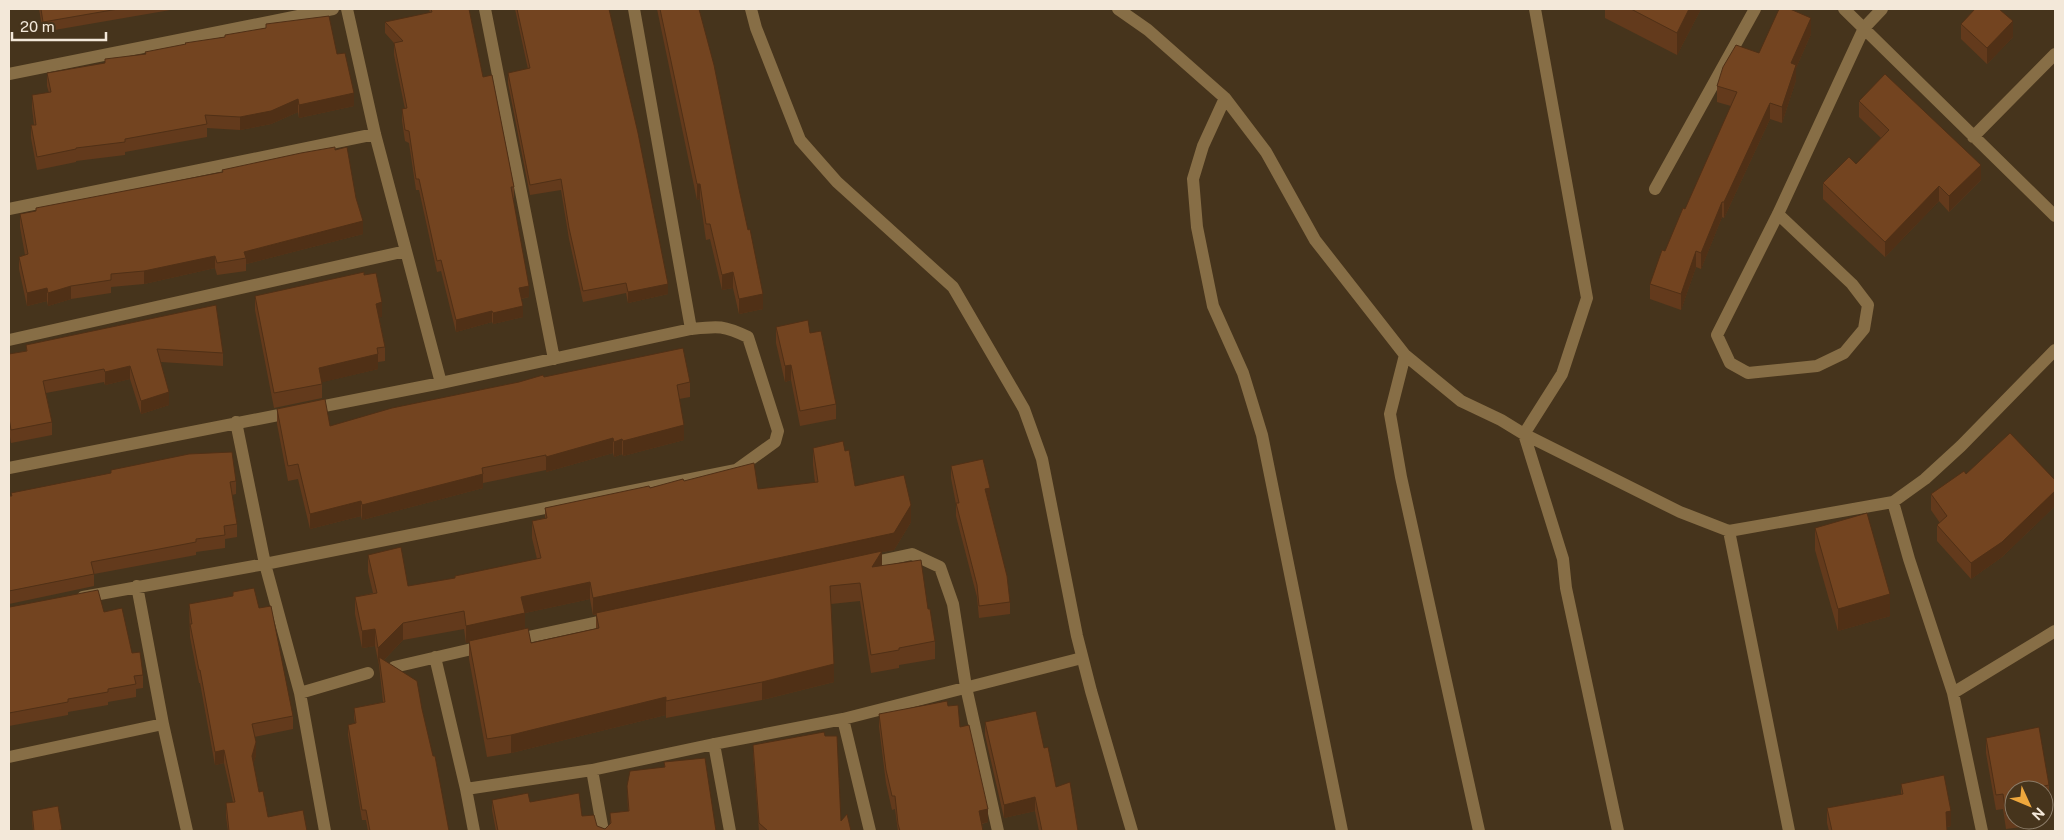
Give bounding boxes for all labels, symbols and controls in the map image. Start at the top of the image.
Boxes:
scale bar [12,10,106,42]
text: 20 m [20,18,55,35]
north arrow [2004,780,2054,830]
text: N [2029,805,2048,824]

